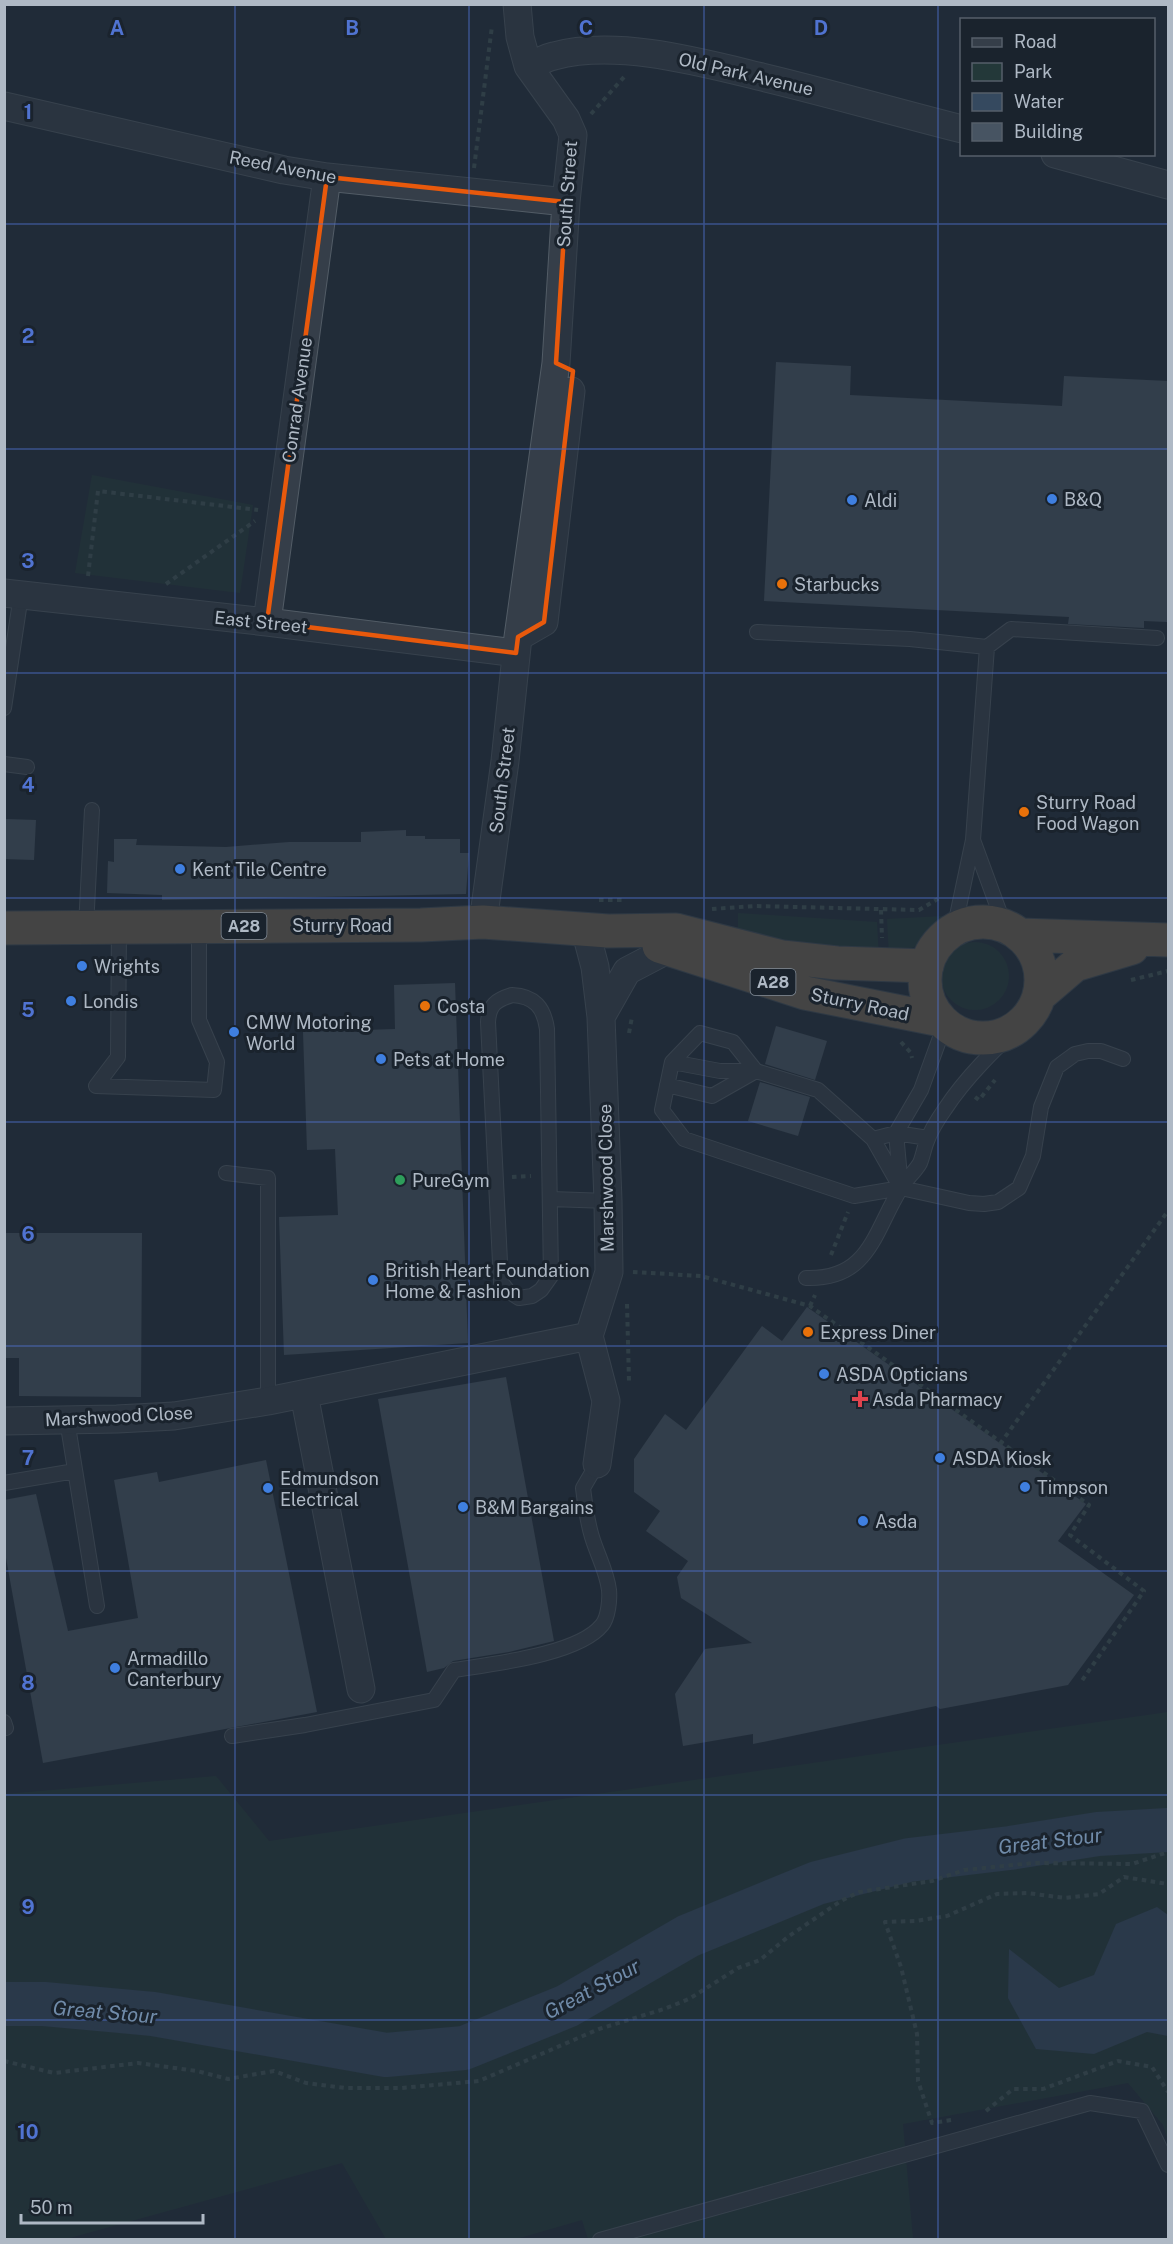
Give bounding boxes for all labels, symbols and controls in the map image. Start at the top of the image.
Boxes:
text: A [110,16,124,40]
text: B [345,16,359,40]
text: C [579,16,593,40]
text: D [814,16,828,40]
legend [960,18,1155,156]
text: Road [1014,31,1057,52]
street label: Old Park Avenue [677,48,815,100]
text: Park [1014,61,1052,82]
text: Water [1014,91,1064,112]
text: 1 [24,100,32,124]
text: Building [1014,121,1083,142]
street label: South Street [553,140,581,248]
street label: Reed Avenue [227,146,339,188]
text: 2 [22,324,34,348]
street label: Conrad Avenue [278,336,316,464]
place label: B&Q [1064,489,1102,510]
place label: Aldi [864,490,897,511]
marker: B&Q [1045,492,1059,506]
marker: Aldi [845,493,859,507]
text: 3 [21,549,35,573]
place label: Starbucks [794,574,879,595]
marker: Starbucks [775,577,789,591]
street label: East Street [213,607,309,637]
street label: South Street [485,726,519,834]
text: 4 [21,773,35,797]
place label: Sturry Road Food Wagon [1036,792,1139,834]
marker: Sturry Road Food Wagon [1017,805,1031,819]
place label: Kent Tile Centre [192,859,327,880]
marker: Kent Tile Centre [173,862,187,876]
road number: A28 [222,913,266,939]
street label: Sturry Road [292,915,392,936]
place label: Wrights [94,956,160,977]
marker: Wrights [75,959,89,973]
road number: A28 [750,969,796,995]
street label: Sturry Road [809,983,911,1025]
place label: Londis [83,991,138,1012]
marker: Londis [64,994,78,1008]
place label: Costa [437,996,485,1017]
text: 5 [21,998,35,1022]
marker: Costa [418,999,432,1013]
place label: CMW Motoring World [246,1012,372,1054]
marker: CMW Motoring World [227,1025,241,1039]
place label: Pets at Home [393,1049,505,1070]
marker: Pets at Home [374,1052,388,1066]
street label: Marshwood Close [594,1104,618,1252]
place label: PureGym [412,1170,489,1191]
marker: PureGym [393,1173,407,1187]
text: 6 [21,1222,35,1246]
place label: British Heart Foundation Home & Fashion [385,1260,590,1302]
marker: British Heart Foundation Home & Fashion [366,1273,380,1287]
place label: Express Diner [820,1322,936,1343]
marker: Express Diner [801,1325,815,1339]
place label: ASDA Opticians [836,1364,968,1385]
marker: ASDA Opticians [817,1367,831,1381]
place label: Asda Pharmacy [872,1389,1003,1410]
marker: Asda Pharmacy [853,1392,867,1406]
street label: Marshwood Close [44,1402,194,1430]
text: 7 [22,1446,34,1470]
place label: ASDA Kiosk [952,1448,1052,1469]
marker: ASDA Kiosk [933,1451,947,1465]
place label: Edmundson Electrical [280,1468,379,1510]
place label: Timpson [1037,1477,1108,1498]
marker: Timpson [1018,1480,1032,1494]
marker: Edmundson Electrical [261,1481,275,1495]
place label: B&M Bargains [475,1497,594,1518]
marker: B&M Bargains [456,1500,470,1514]
place label: Asda [875,1511,917,1532]
marker: Asda [856,1514,870,1528]
place label: Armadillo Canterbury [127,1648,222,1690]
marker: Armadillo Canterbury [108,1661,122,1675]
text: 8 [21,1671,35,1695]
water label: Great Stour [997,1823,1104,1859]
text: 9 [21,1895,35,1919]
water label: Great Stour [540,1954,644,2024]
water label: Great Stour [52,1995,159,2029]
text: 10 [17,2120,39,2144]
scale bar [21,2187,202,2225]
text: 50 m [30,2197,73,2218]

